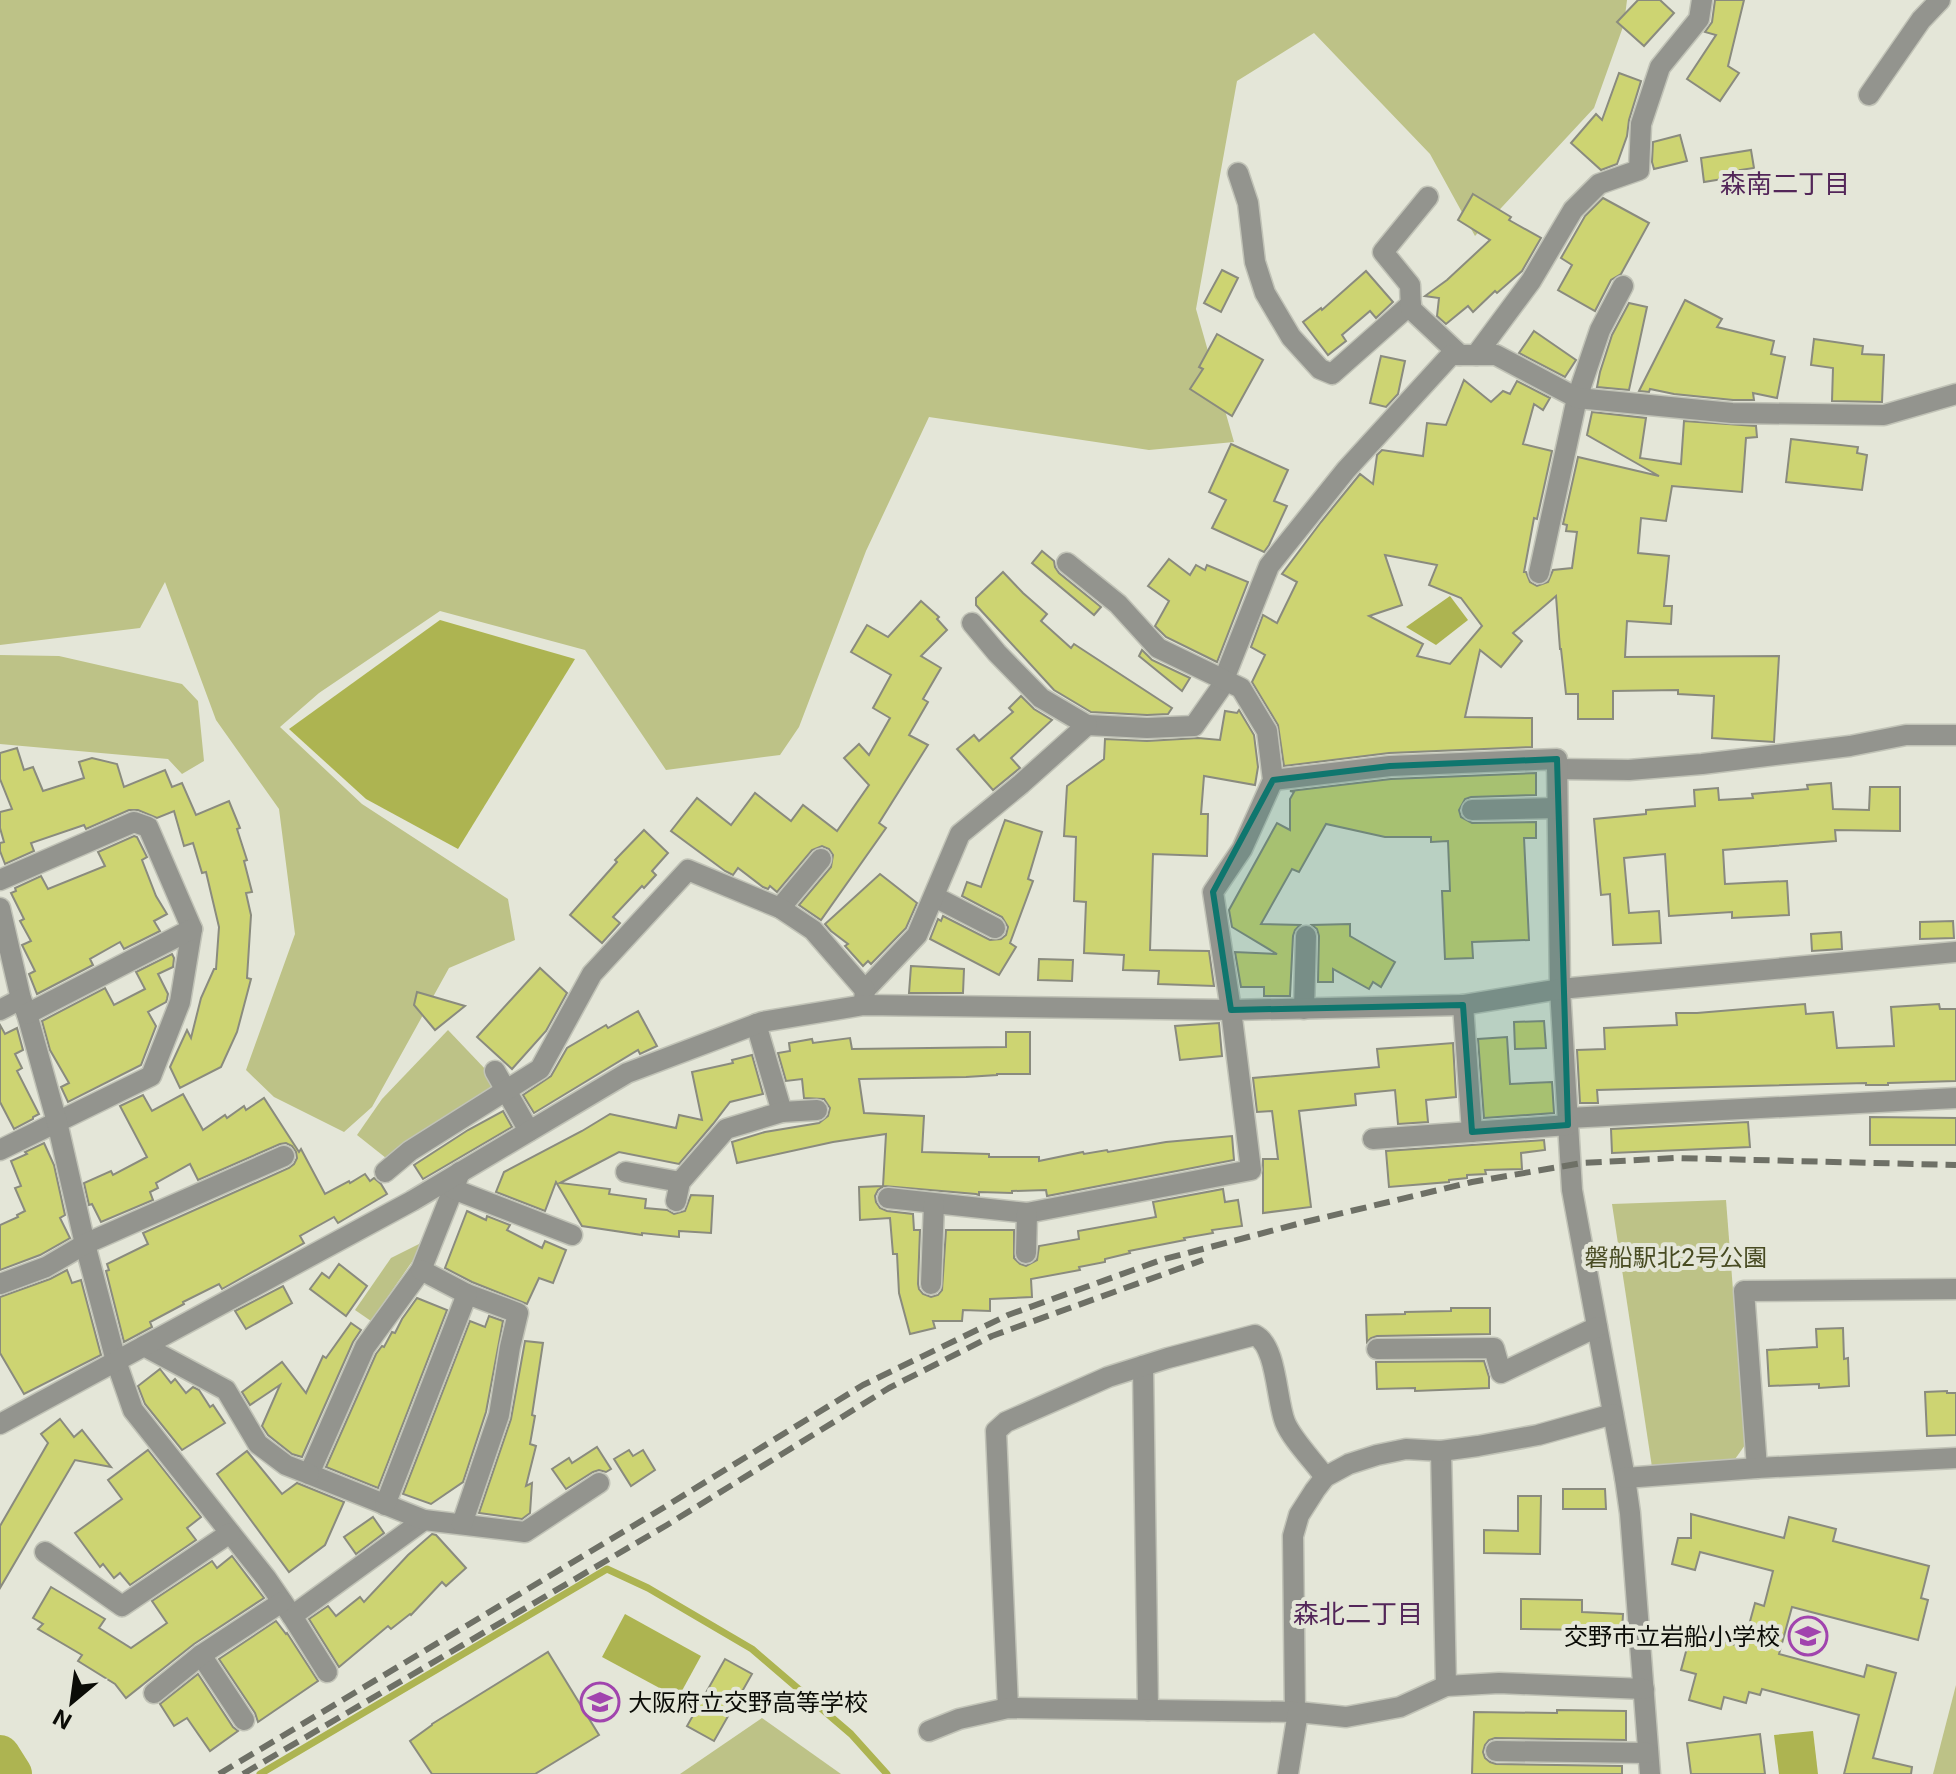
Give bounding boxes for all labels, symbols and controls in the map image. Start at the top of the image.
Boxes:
district label: 森南二丁目 [1720,168,1850,199]
park label: 磐船駅北2号公園 [1585,1243,1767,1272]
district label: 森北二丁目 [1293,1598,1423,1629]
school or university icon: 交野市立岩船小学校 [1787,1615,1829,1657]
place label: 交野市立岩船小学校 [1564,1622,1780,1651]
north arrow [32,1662,112,1742]
school or university icon: 大阪府立交野高等学校 [579,1681,621,1723]
place label: 大阪府立交野高等学校 [628,1688,868,1717]
text: N [49,1704,76,1735]

